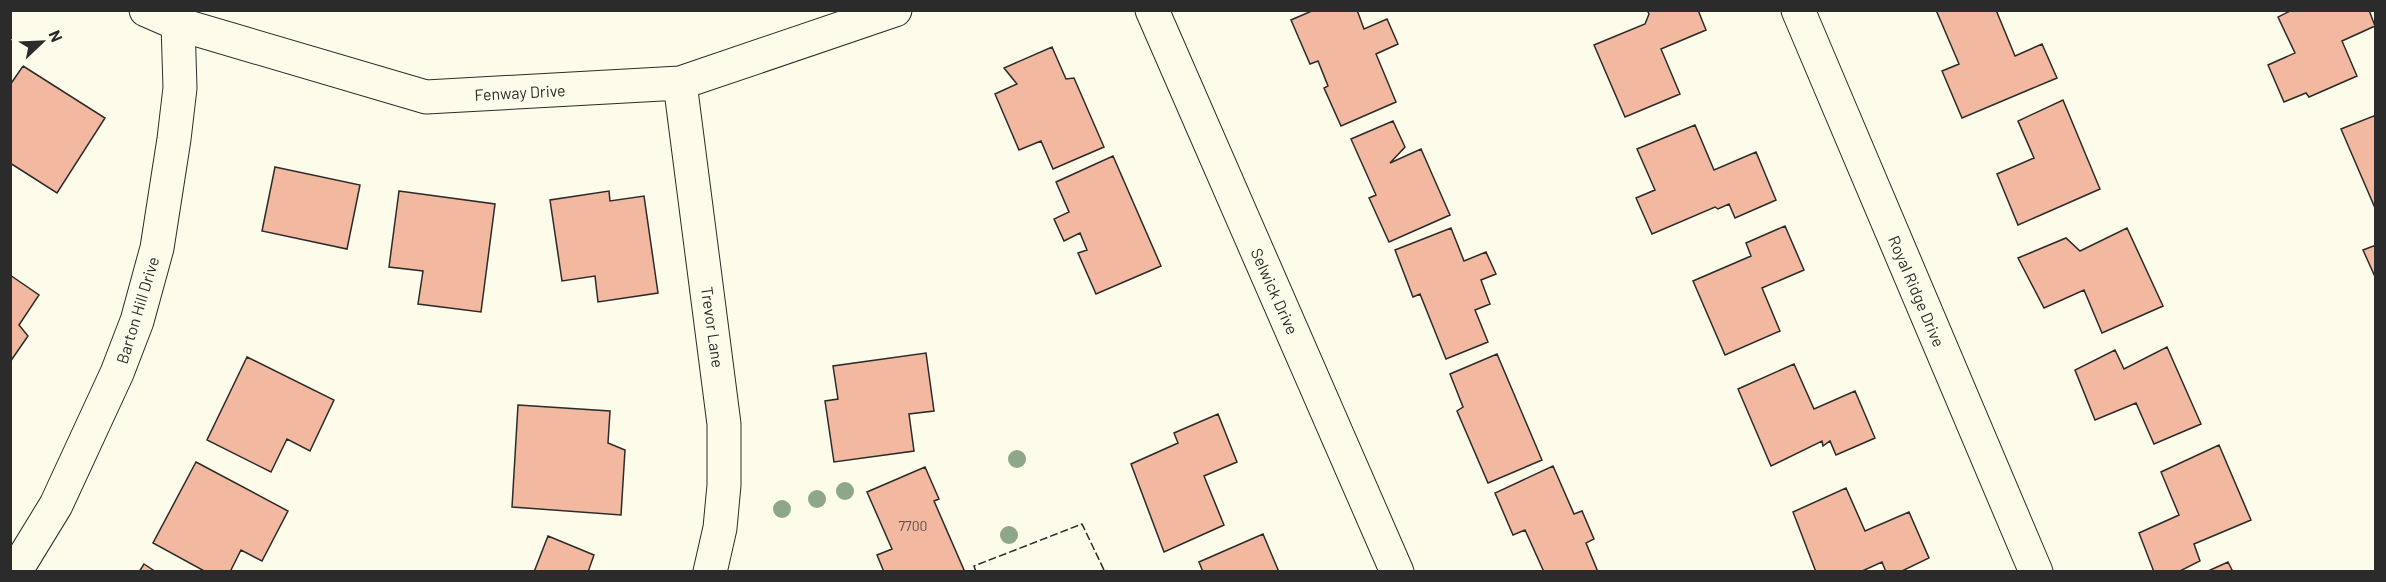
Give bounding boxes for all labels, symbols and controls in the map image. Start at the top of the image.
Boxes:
north arrow [12,12,72,72]
text: N [45,27,67,45]
street label: Fenway Drive [474,80,566,104]
street label: Royal Ridge Drive [1885,233,1949,349]
street label: Selwick Drive [1248,245,1302,337]
street label: Barton Hill Drive [112,254,162,366]
street label: Trevor Lane [698,285,728,369]
house number: 7700 [898,517,928,534]

